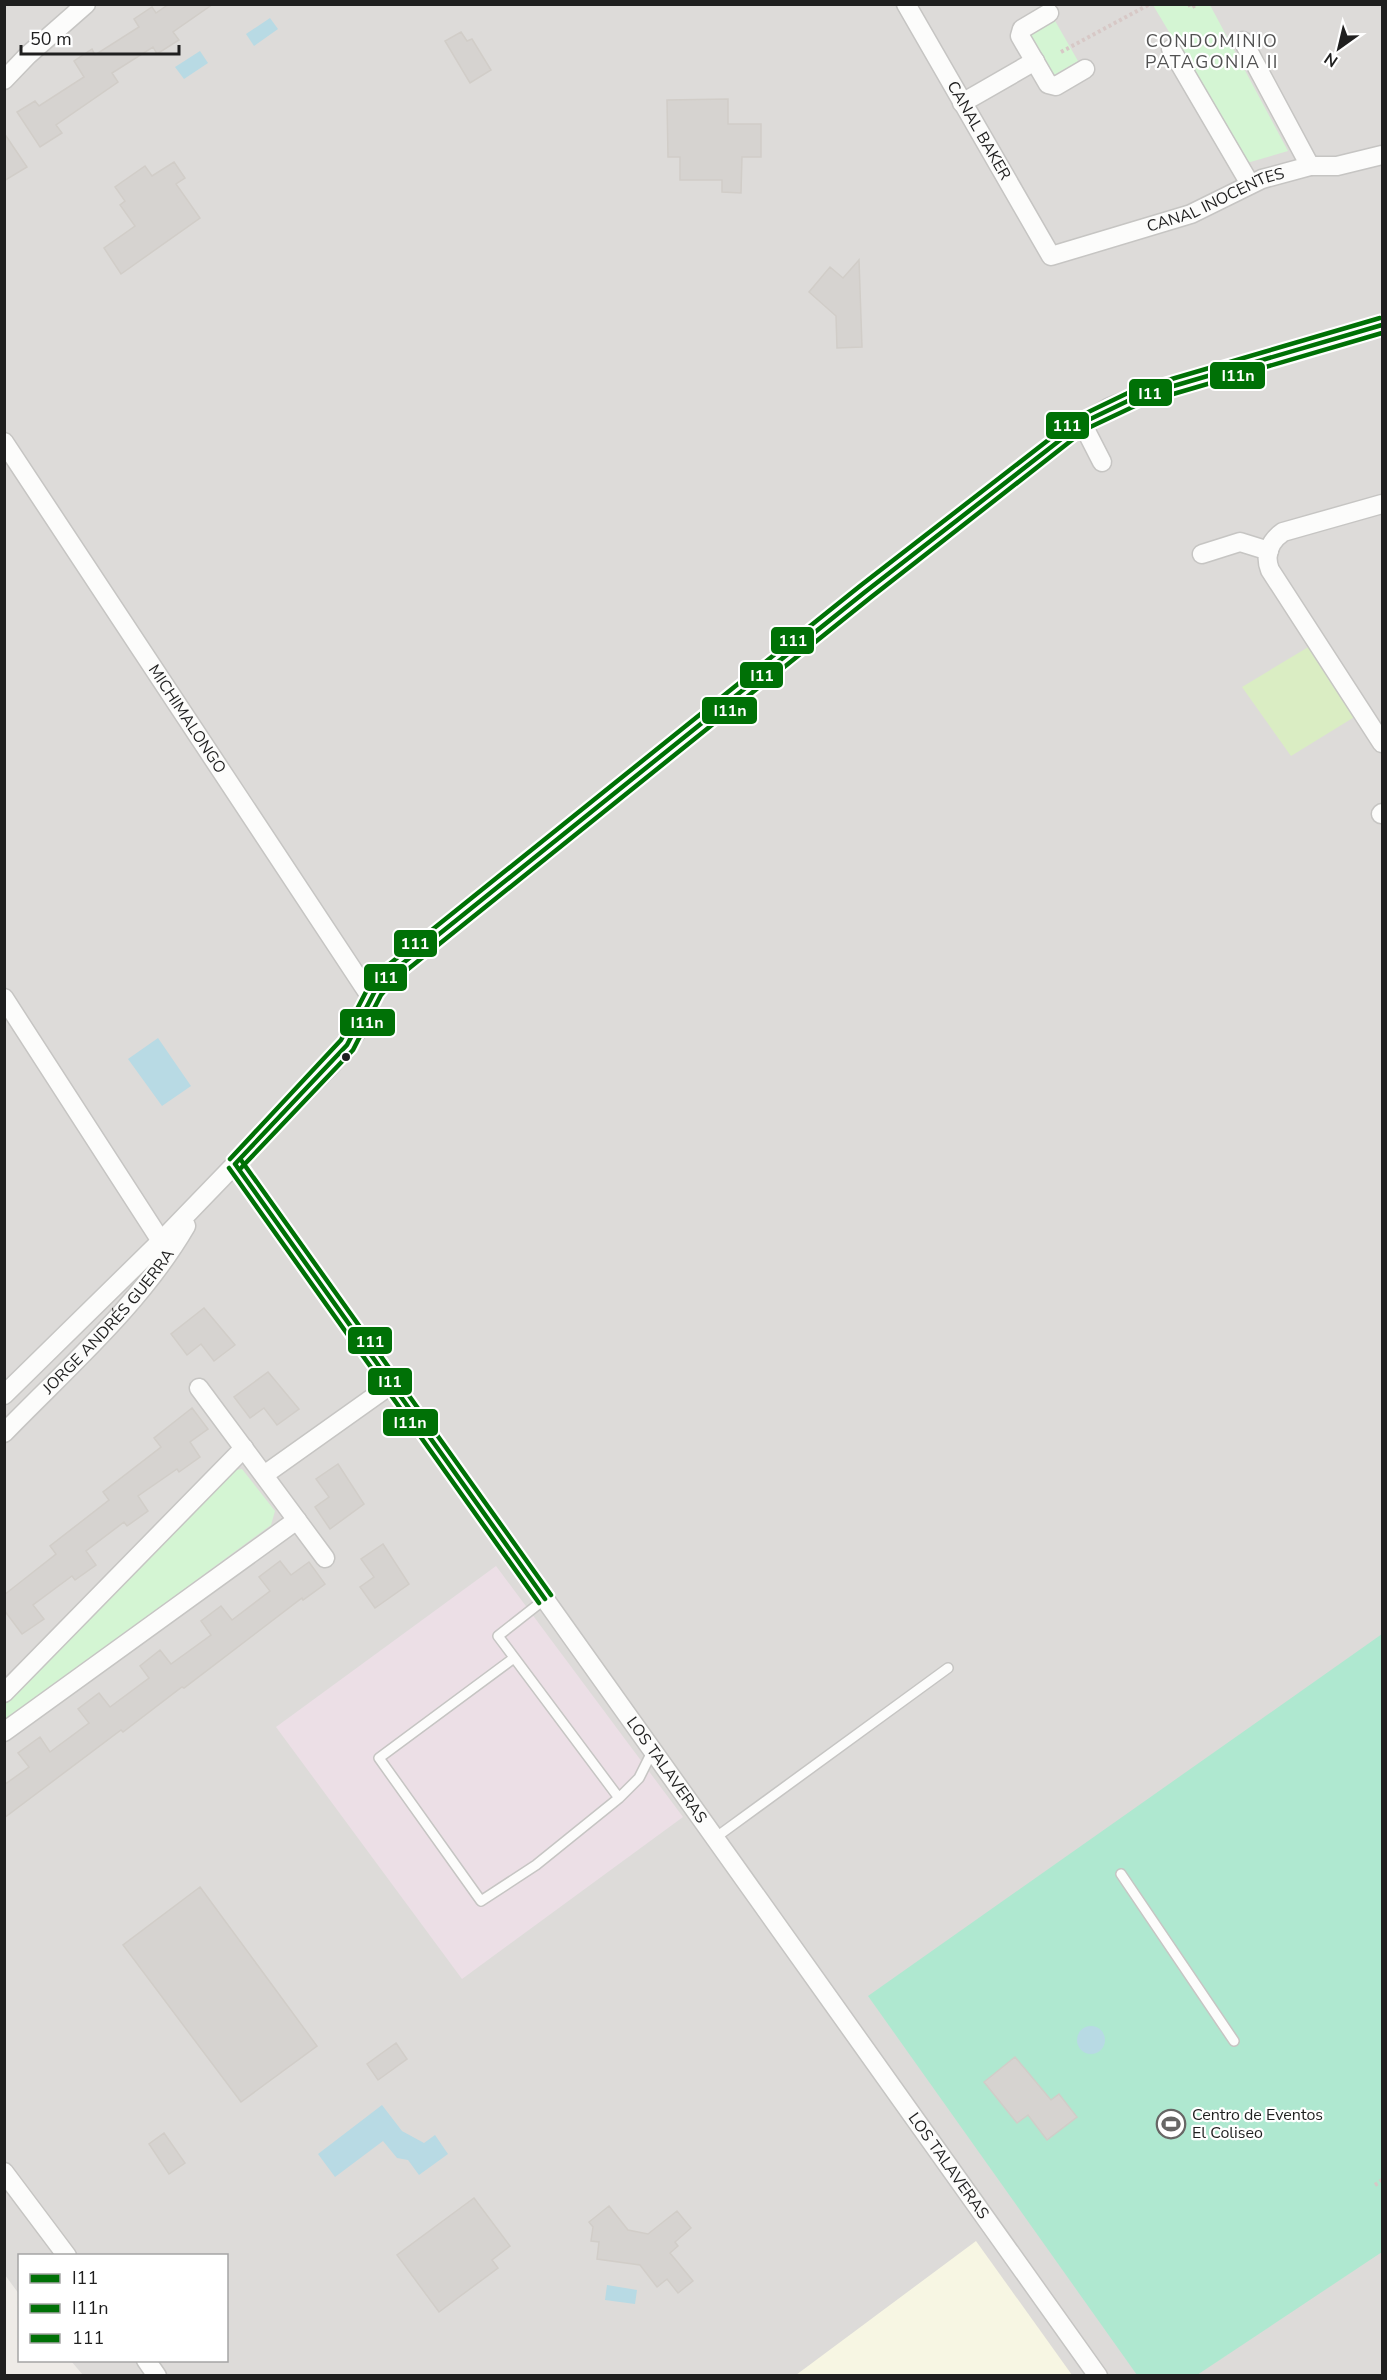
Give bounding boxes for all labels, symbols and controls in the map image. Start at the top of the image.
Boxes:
scale bar [21,18,178,56]
north arrow [1309,18,1369,78]
text: 50 m [30,27,72,51]
district label: CONDOMINIO PATAGONIA II [1145,29,1279,74]
text: N [1320,47,1342,72]
street label: CANAL BAKER [942,77,1016,184]
street label: CANAL INOCENTES [1144,162,1287,238]
line badge: I11n [1209,361,1266,390]
text: I11n [1221,365,1255,387]
line badge: I11 [1128,378,1173,407]
text: I11 [1138,383,1162,405]
line badge: 111 [1045,411,1090,440]
text: 111 [1053,415,1081,437]
line badge: 111 [770,626,815,655]
text: 111 [779,630,807,652]
street label: MICHIMALONGO [143,660,231,778]
line badge: I11 [739,661,784,689]
text: I11 [750,665,774,687]
line badge: I11n [701,696,758,725]
text: I11n [713,700,747,722]
line badge: 111 [393,929,438,958]
text: 111 [401,933,429,955]
line badge: I11 [363,963,408,992]
text: I11 [374,967,398,989]
line badge: I11n [339,1008,396,1037]
text: I11n [350,1012,384,1034]
unlabelled marker [340,1051,352,1063]
street label: JORGE ANDRÉS GUERRA [37,1244,180,1400]
line badge: 111 [347,1326,393,1355]
text: 111 [356,1331,384,1353]
line badge: I11 [367,1367,413,1396]
text: I11 [378,1371,402,1393]
line badge: I11n [382,1408,439,1437]
text: I11n [393,1412,427,1434]
street label: LOS TALAVERAS [621,1712,712,1828]
place label: Centro de Eventos El Coliseo [1192,2104,1323,2144]
street label: LOS TALAVERAS [903,2108,994,2224]
sports icon: Centro de Eventos El Coliseo [1155,2108,1187,2140]
legend [18,2254,228,2362]
text: I11 [72,2266,98,2290]
text: I11n [72,2296,108,2320]
text: 111 [72,2326,104,2350]

